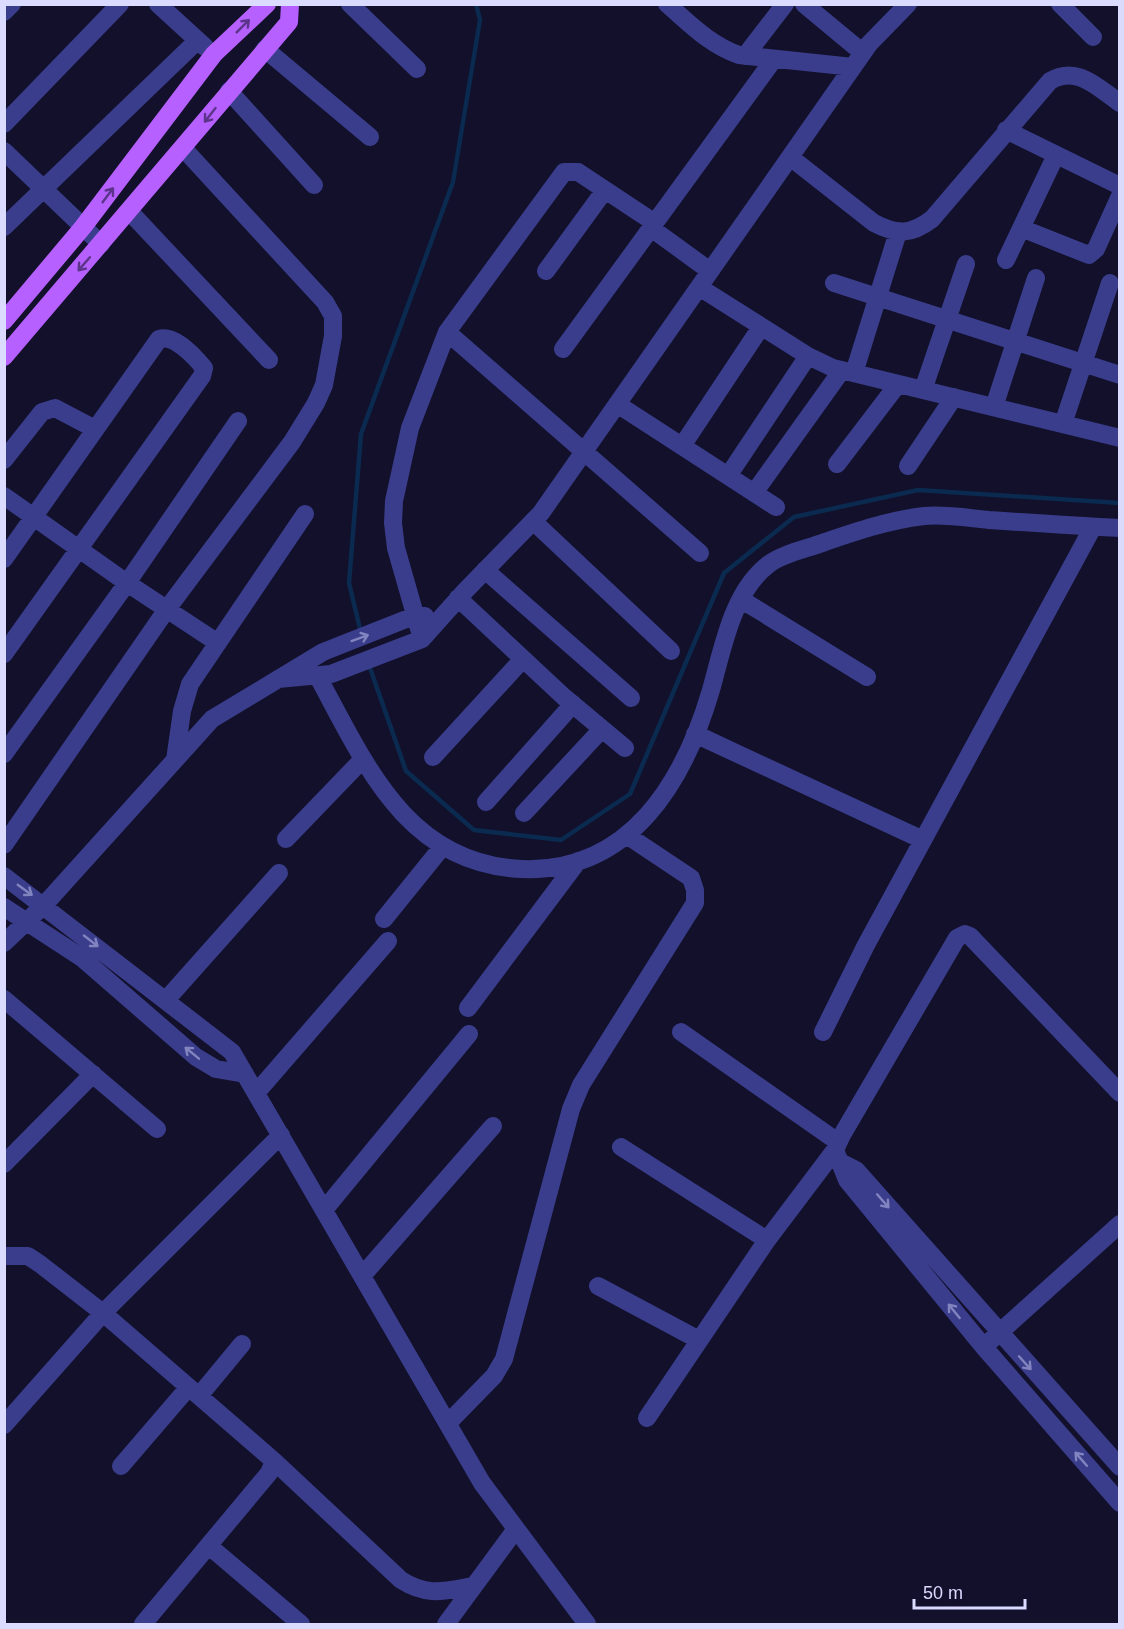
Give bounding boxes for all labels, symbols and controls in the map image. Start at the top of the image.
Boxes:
one-way arrow [235,19,250,34]
one-way arrow [203,106,216,122]
one-way arrow [102,187,114,203]
one-way arrow [77,256,91,271]
one-way arrow [350,631,369,642]
one-way arrow [16,884,32,896]
one-way arrow [82,934,98,947]
one-way arrow [184,1047,200,1060]
one-way arrow [876,1193,890,1208]
one-way arrow [947,1304,961,1319]
one-way arrow [1018,1355,1032,1370]
one-way arrow [1074,1452,1088,1467]
scale bar [914,1572,1025,1610]
text: 50 m [923,1583,963,1603]

